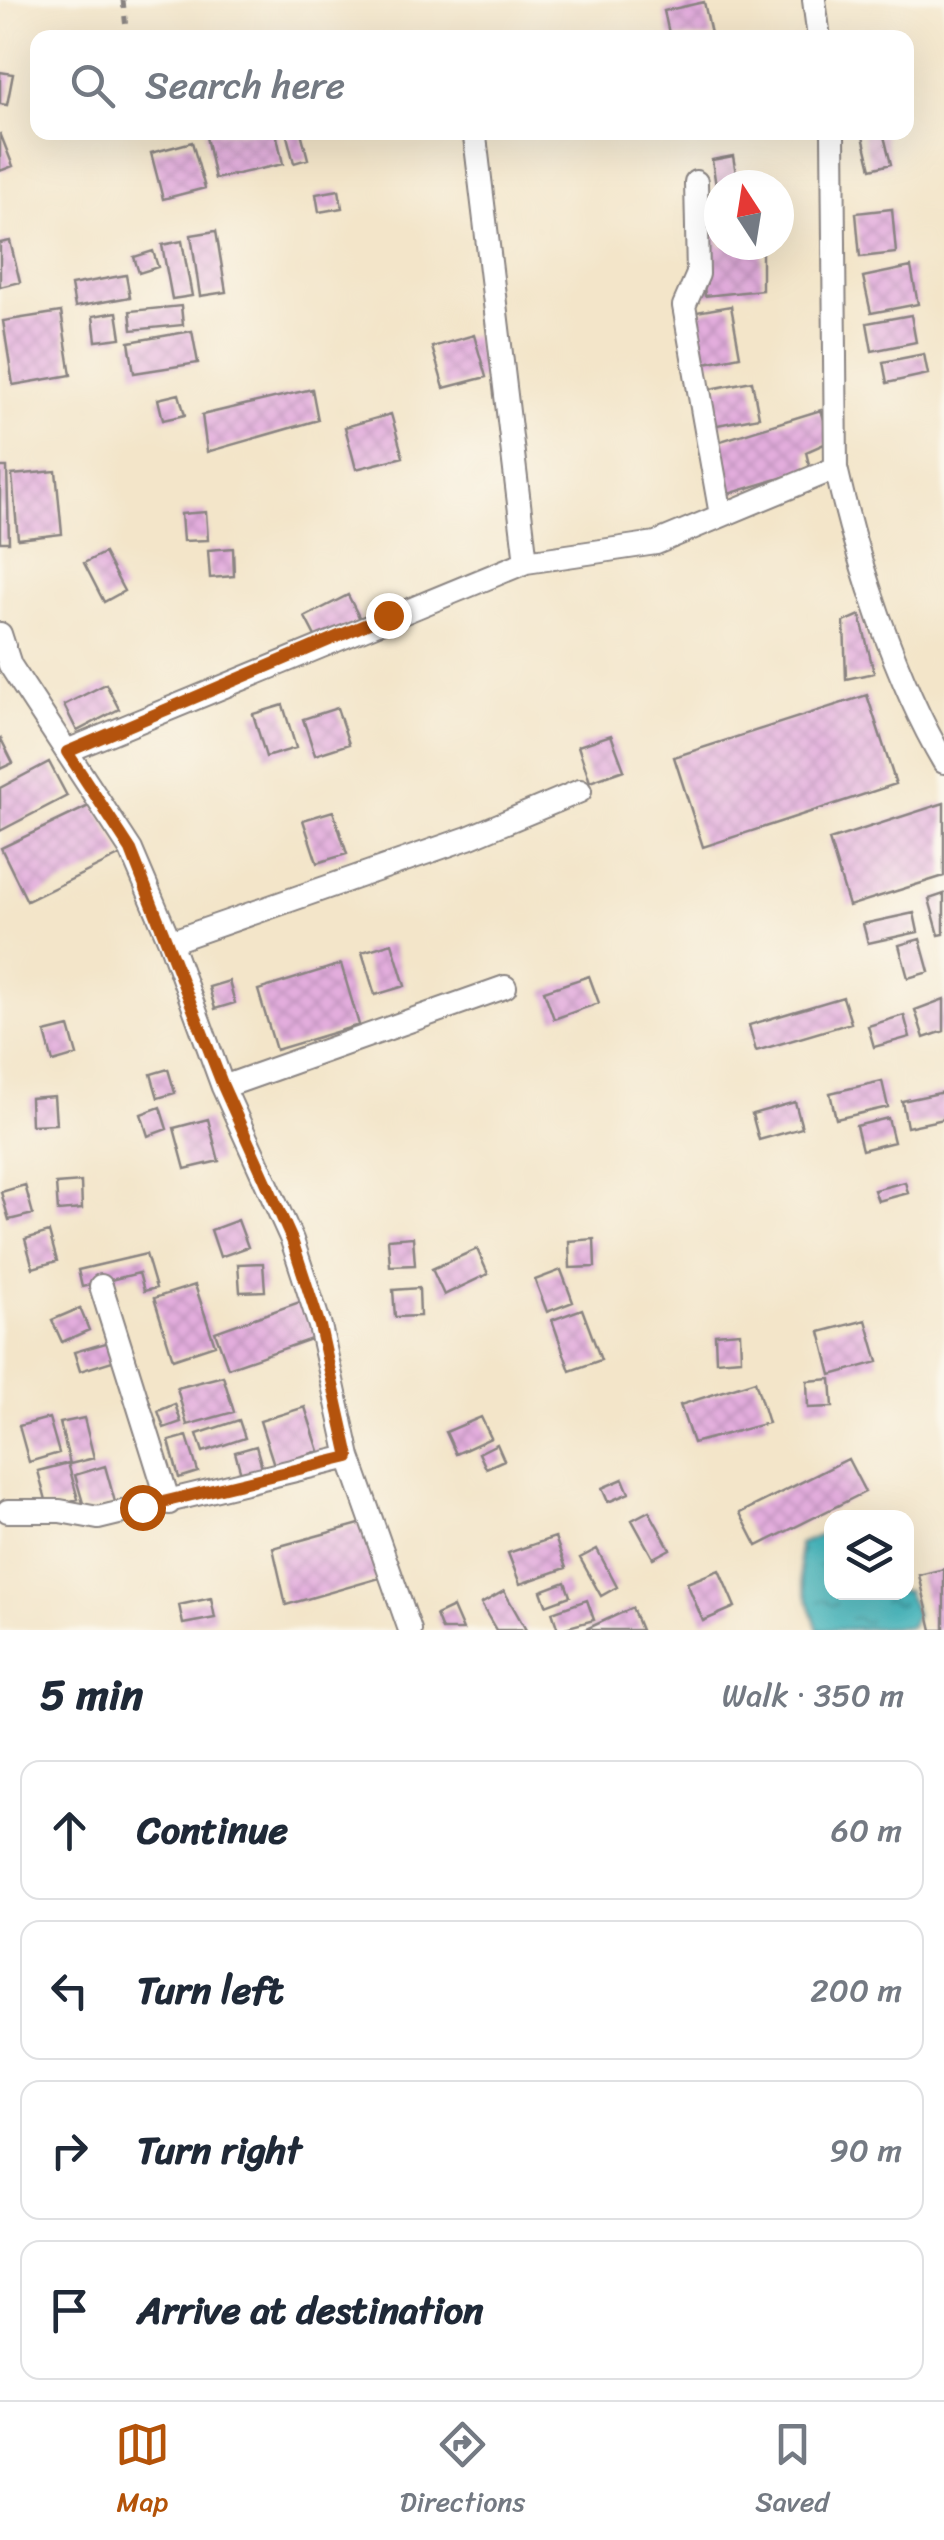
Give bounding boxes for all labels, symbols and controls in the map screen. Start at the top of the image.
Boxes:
search box [30,30,914,140]
text: Search here [145,52,345,119]
icon: search [65,58,120,113]
north arrow [704,170,794,260]
route end [366,593,412,639]
route start [120,1485,166,1531]
map controls [824,1510,914,1600]
button: layers [824,1510,914,1600]
text: 5 min [40,1658,143,1732]
text: Walk · 350 m [722,1667,904,1724]
text: Continue [137,1797,288,1864]
text: 60 m [831,1802,902,1859]
icon: ahead [42,1803,97,1858]
text: Turn left [137,1957,283,2024]
text: 200 m [810,1962,902,2019]
icon: left [42,1963,97,2018]
text: Turn right [137,2117,302,2184]
text: 90 m [829,2122,902,2179]
icon: right [42,2123,97,2178]
text: Arrive at destination [137,2277,484,2344]
icon: arrive [42,2283,97,2338]
tab: Map [115,2417,170,2526]
tab: Directions [400,2417,525,2526]
tab: Saved [755,2417,829,2526]

